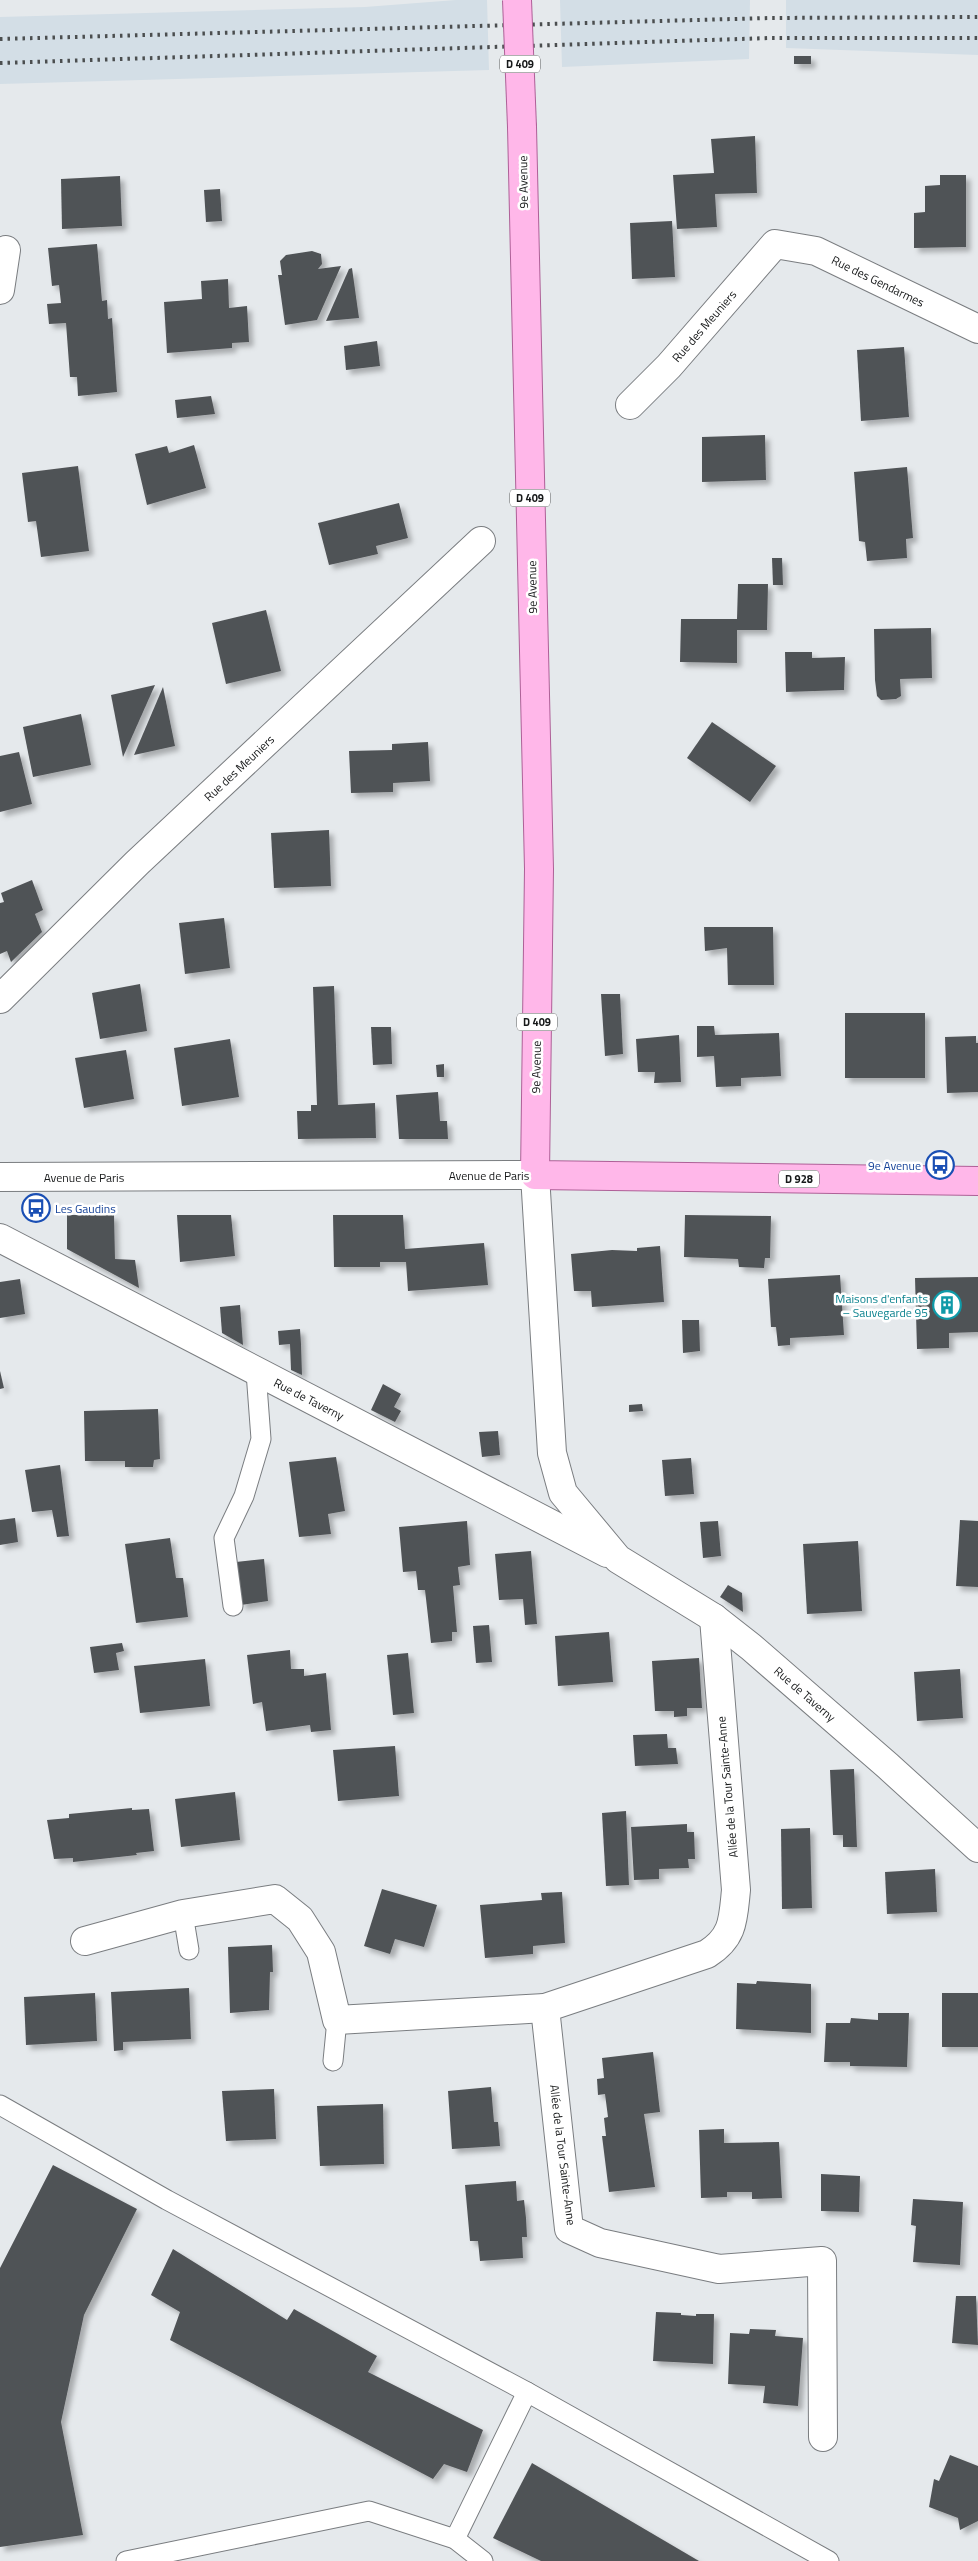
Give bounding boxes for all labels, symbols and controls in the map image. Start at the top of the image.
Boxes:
road number: D 409 [500,56,540,72]
street label: 9e Avenue [513,155,533,209]
street label: Rue des Gendarmes [828,250,928,312]
street label: Rue des Meuniers [667,285,741,366]
road number: D 409 [510,489,550,506]
street label: 9e Avenue [522,560,542,614]
street label: Rue des Meuniers [199,730,279,806]
road number: D 409 [517,1014,557,1030]
street label: 9e Avenue [526,1040,546,1094]
bus stop icon: 9e Avenue [925,1150,955,1180]
place label: 9e Avenue [868,1156,921,1175]
street label: Avenue de Paris [449,1166,530,1185]
street label: Avenue de Paris [44,1168,125,1187]
road number: D 928 [779,1170,819,1188]
bus stop icon: Les Gaudins [21,1193,51,1223]
place label: Les Gaudins [55,1199,116,1218]
place label: Maisons d'enfants – Sauvegarde 95 [835,1289,928,1322]
building icon: Maisons d'enfants – Sauvegarde 95 [932,1290,962,1320]
street label: Rue de Taverny [271,1373,348,1425]
street label: Rue de Taverny [770,1662,840,1726]
street label: Allée de la Tour Sainte-Anne [711,1716,743,1858]
street label: Allée de la Tour Sainte-Anne [545,2084,581,2226]

